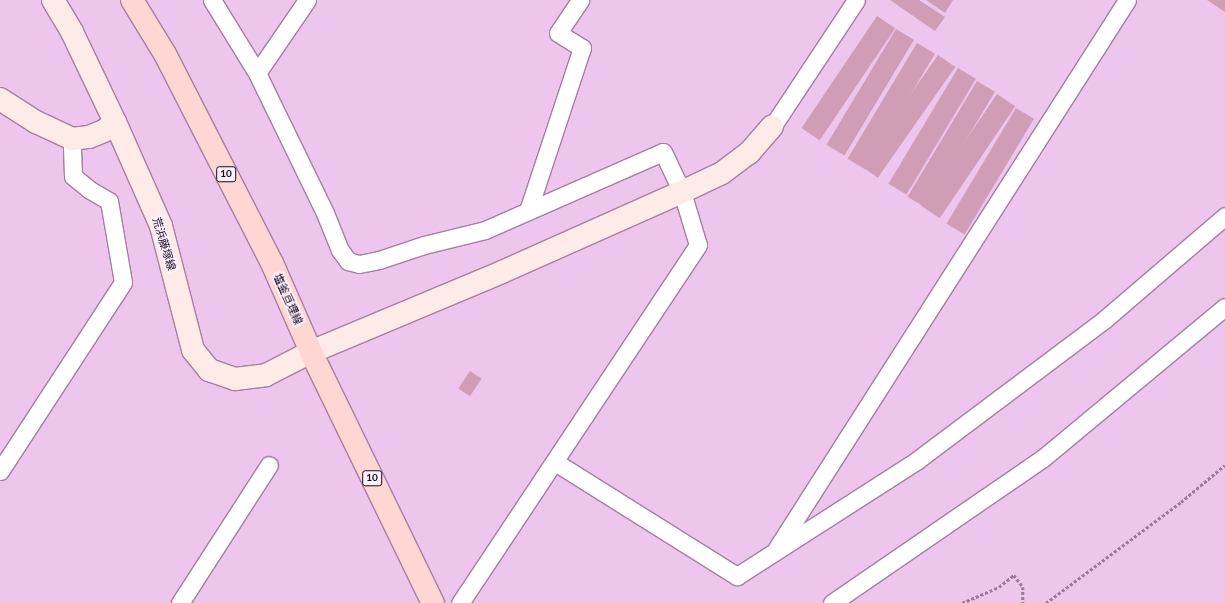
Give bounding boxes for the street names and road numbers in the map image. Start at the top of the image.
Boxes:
road number: 10 [216,166,236,182]
street label: 荒浜藤塚線 [150,216,178,272]
street label: 塩釜亘理線 [271,271,305,327]
road number: 10 [362,470,382,486]

